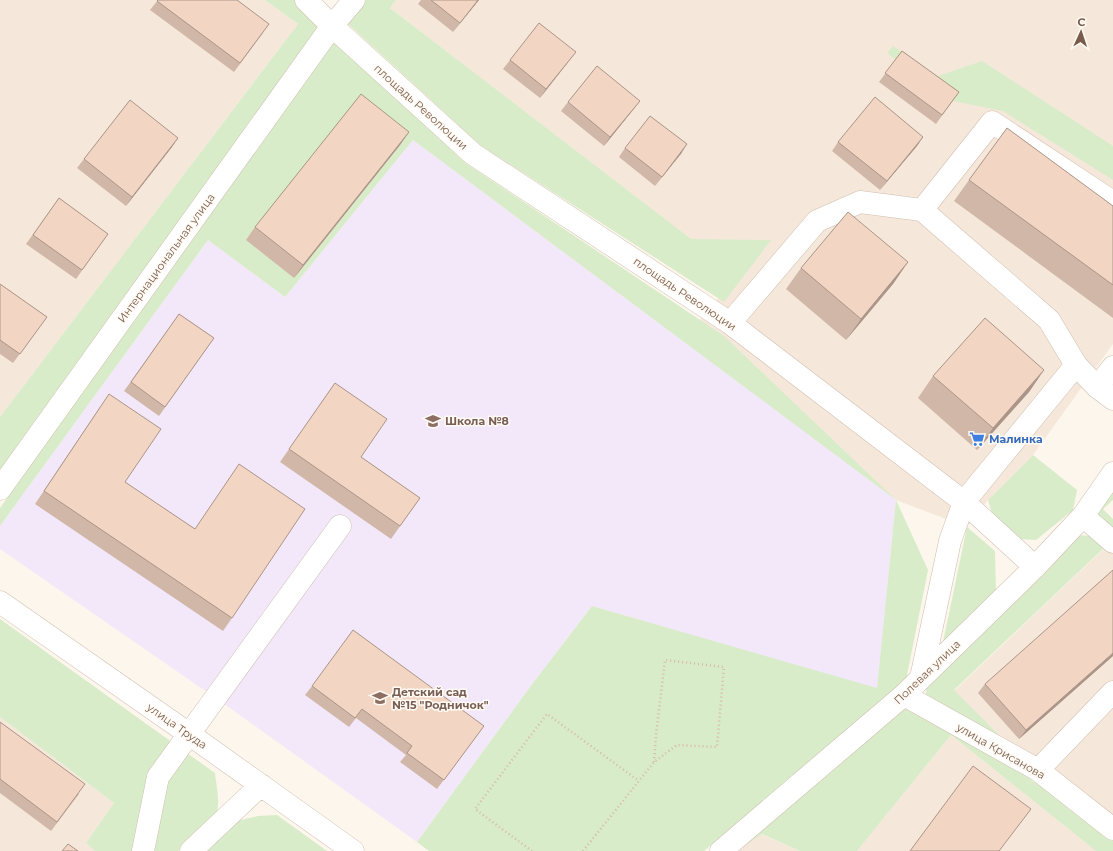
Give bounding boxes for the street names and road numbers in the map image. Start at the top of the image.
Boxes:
street label: площадь Революции [371,61,471,153]
street label: Интернациональная улица [114,191,218,325]
street label: площадь Революции [631,254,739,334]
street label: Полевая улица [891,637,963,707]
street label: улица Труда [143,700,210,752]
street label: улица Крисанова [953,719,1048,782]

